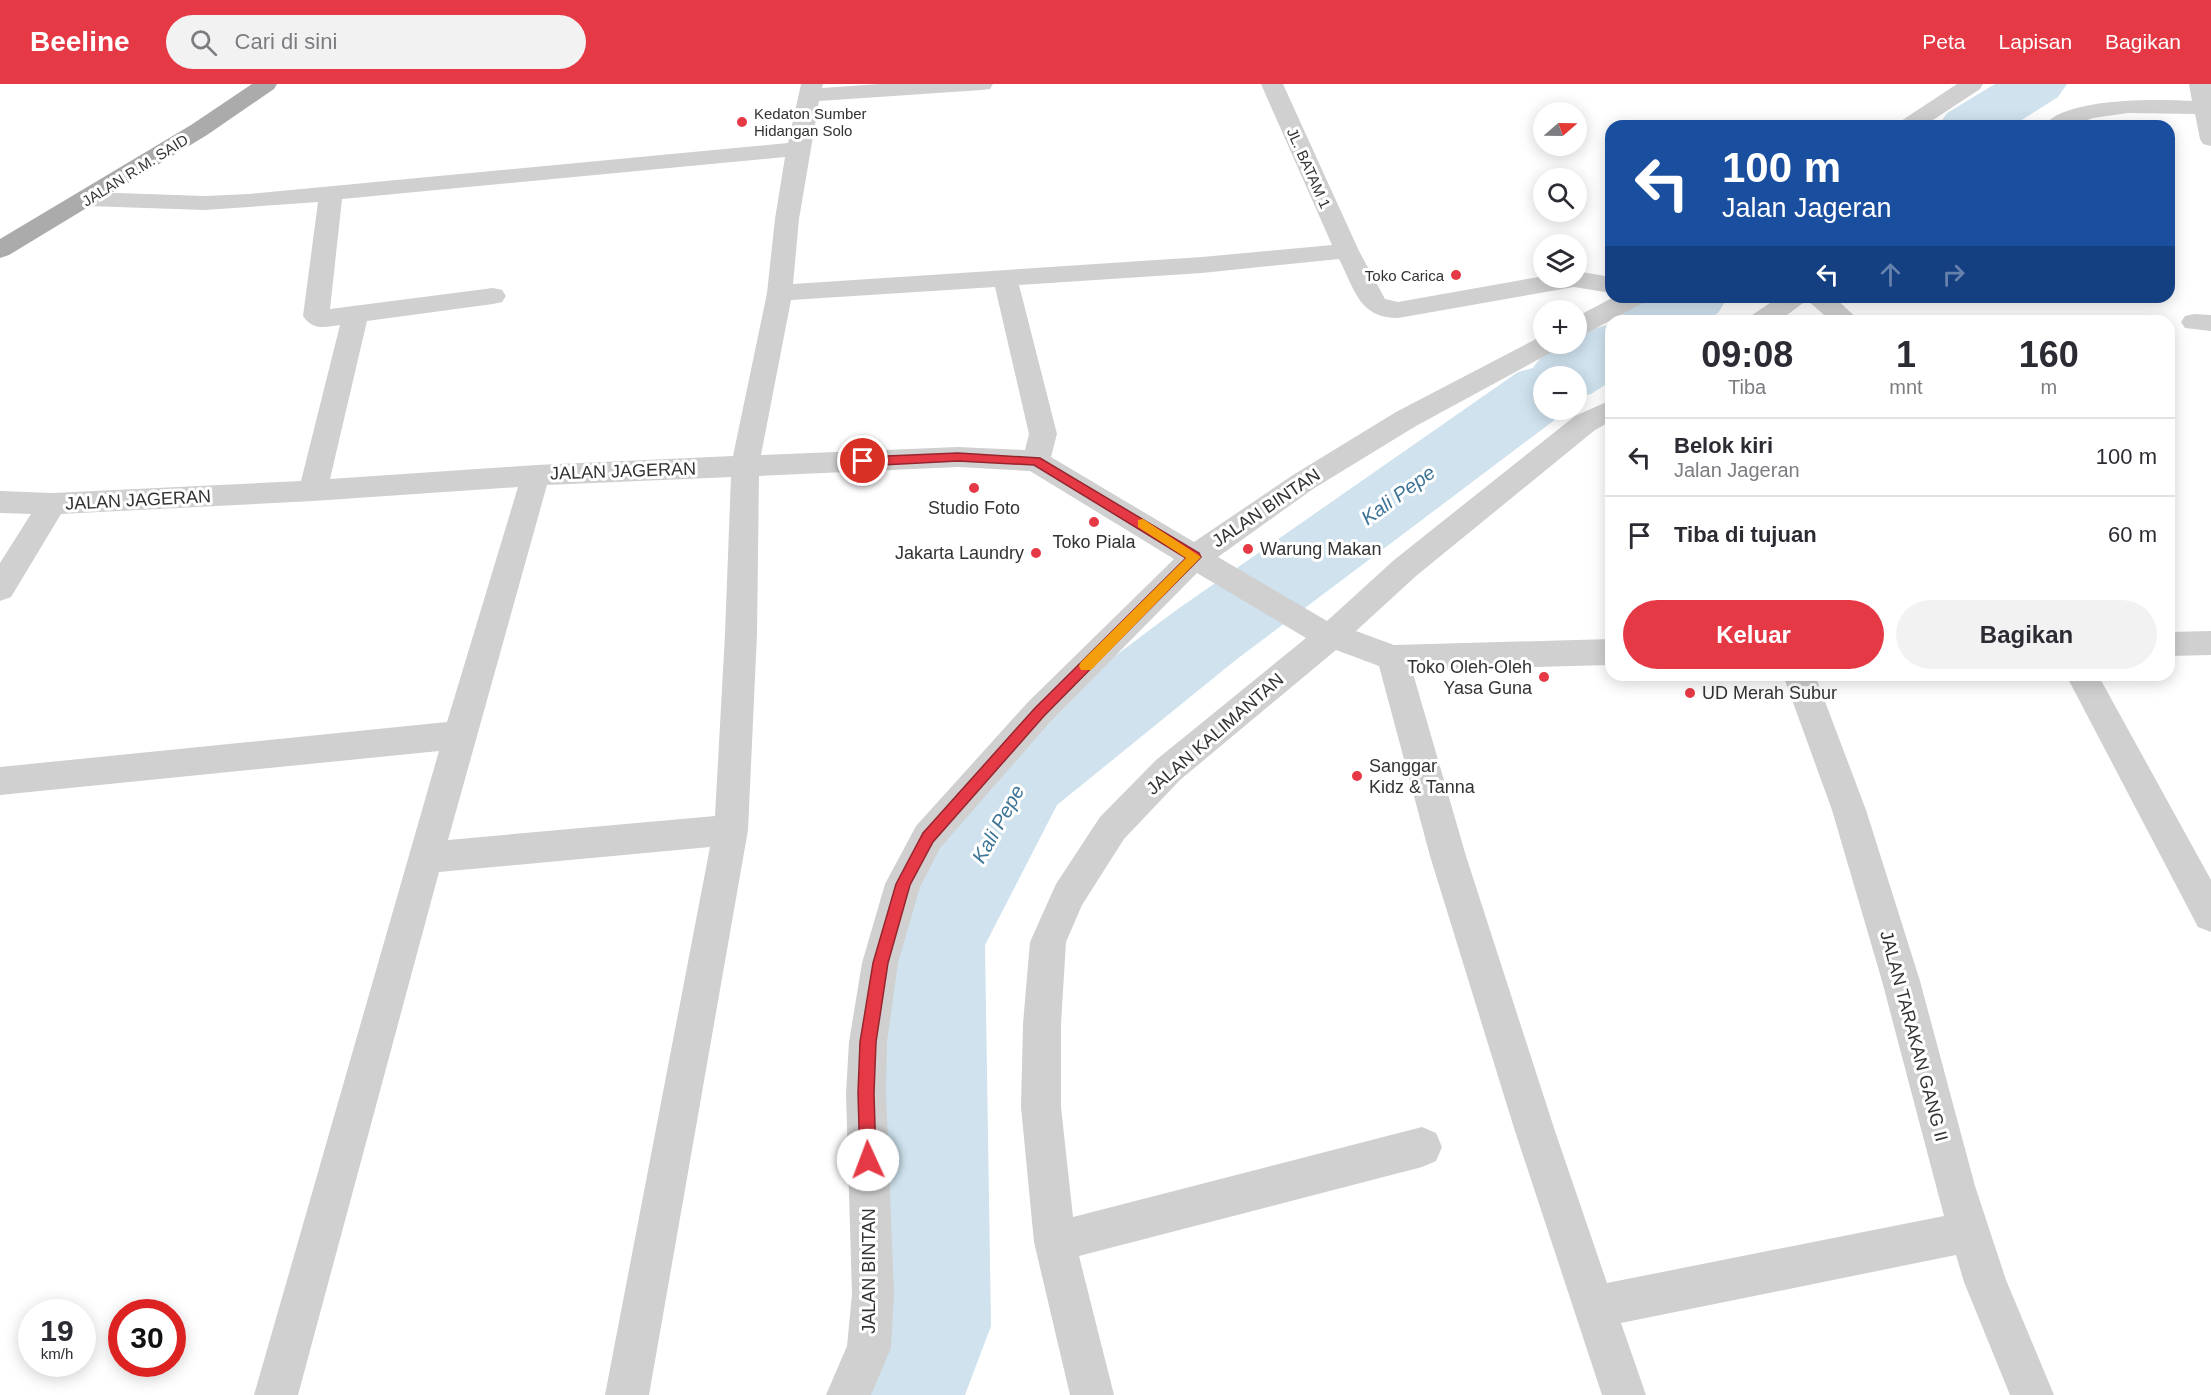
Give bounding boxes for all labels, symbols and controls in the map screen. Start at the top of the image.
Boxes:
search box [166,15,586,69]
text: Beeline [30,26,130,57]
icon: search [187,26,220,59]
text: Cari di sini [235,29,337,54]
text: Peta [1922,30,1966,53]
text: Lapisan [1999,30,2072,53]
text: Bagikan [2105,30,2181,53]
north arrow [1533,102,1587,156]
map controls [1533,102,1587,420]
place label: Kedaton Sumber Hidangan Solo [754,105,867,139]
marker: Kedaton Sumber Hidangan Solo [735,115,749,129]
street label: JL. BATAM 1 [1284,125,1334,211]
street label: JALAN R.M. SAID [79,130,191,209]
icon: left [1623,144,1701,222]
text: 100 m [1722,144,1841,191]
button: search [1533,168,1587,222]
text: Jalan Jageran [1722,193,1892,223]
button: layers [1533,234,1587,288]
icon: left [1811,258,1844,291]
icon: ahead [1874,258,1907,291]
icon: right [1937,258,1970,291]
place label: Toko Carica [1365,267,1445,284]
marker: Toko Carica [1449,268,1463,282]
button: + [1533,300,1587,354]
text: 09:08 [1701,334,1793,375]
text: 1 [1896,334,1916,375]
text: 160 [2019,334,2079,375]
button: − [1533,366,1587,420]
text: Tiba [1728,376,1766,398]
text: mnt [1889,376,1923,398]
text: m [2041,376,2057,398]
text: Belok kiri [1674,433,1773,458]
pin [837,435,888,486]
icon: left [1623,441,1656,474]
icon: arrive [846,444,879,477]
text: 100 m [2096,444,2157,469]
street label: JALAN JAGERAN [550,458,696,484]
text: Jalan Jageran [1674,459,1800,481]
water label: Kali Pepe [1357,461,1439,529]
street label: JALAN BINTAN [1208,465,1324,551]
marker: Studio Foto [967,481,981,495]
street label: JALAN JAGERAN [65,486,211,514]
place label: Studio Foto [928,498,1020,518]
marker: Toko Piala [1087,515,1101,529]
icon: arrive [1623,519,1656,552]
text: Tiba di tujuan [1674,522,1817,547]
text: 60 m [2108,522,2157,547]
place label: Toko Piala [1052,532,1137,552]
place label: Warung Makan [1260,539,1381,559]
marker: Warung Makan [1241,542,1255,556]
place label: Jakarta Laundry [895,543,1024,563]
marker: Jakarta Laundry [1029,546,1043,560]
button: Keluar [1623,600,1884,669]
button: Bagikan [1896,600,2157,669]
place label: Toko Oleh-Oleh Yasa Guna [1407,657,1533,698]
street label: JALAN KALIMANTAN [1143,669,1287,799]
marker: Toko Oleh-Oleh Yasa Guna [1537,670,1551,684]
place label: UD Merah Subur [1702,683,1837,703]
marker: UD Merah Subur [1683,686,1697,700]
place label: Sanggar Kidz & Tanna [1369,756,1476,797]
marker: Sanggar Kidz & Tanna [1350,769,1364,783]
water label: Kali Pepe [968,781,1028,867]
street label: JALAN TARAKAN GANG II [1876,928,1952,1144]
position arrow [836,1128,900,1192]
street label: JALAN BINTAN [859,1208,879,1334]
speed limit sign: 30 [108,1299,186,1377]
text: 19 [40,1314,74,1347]
text: km/h [41,1345,73,1362]

